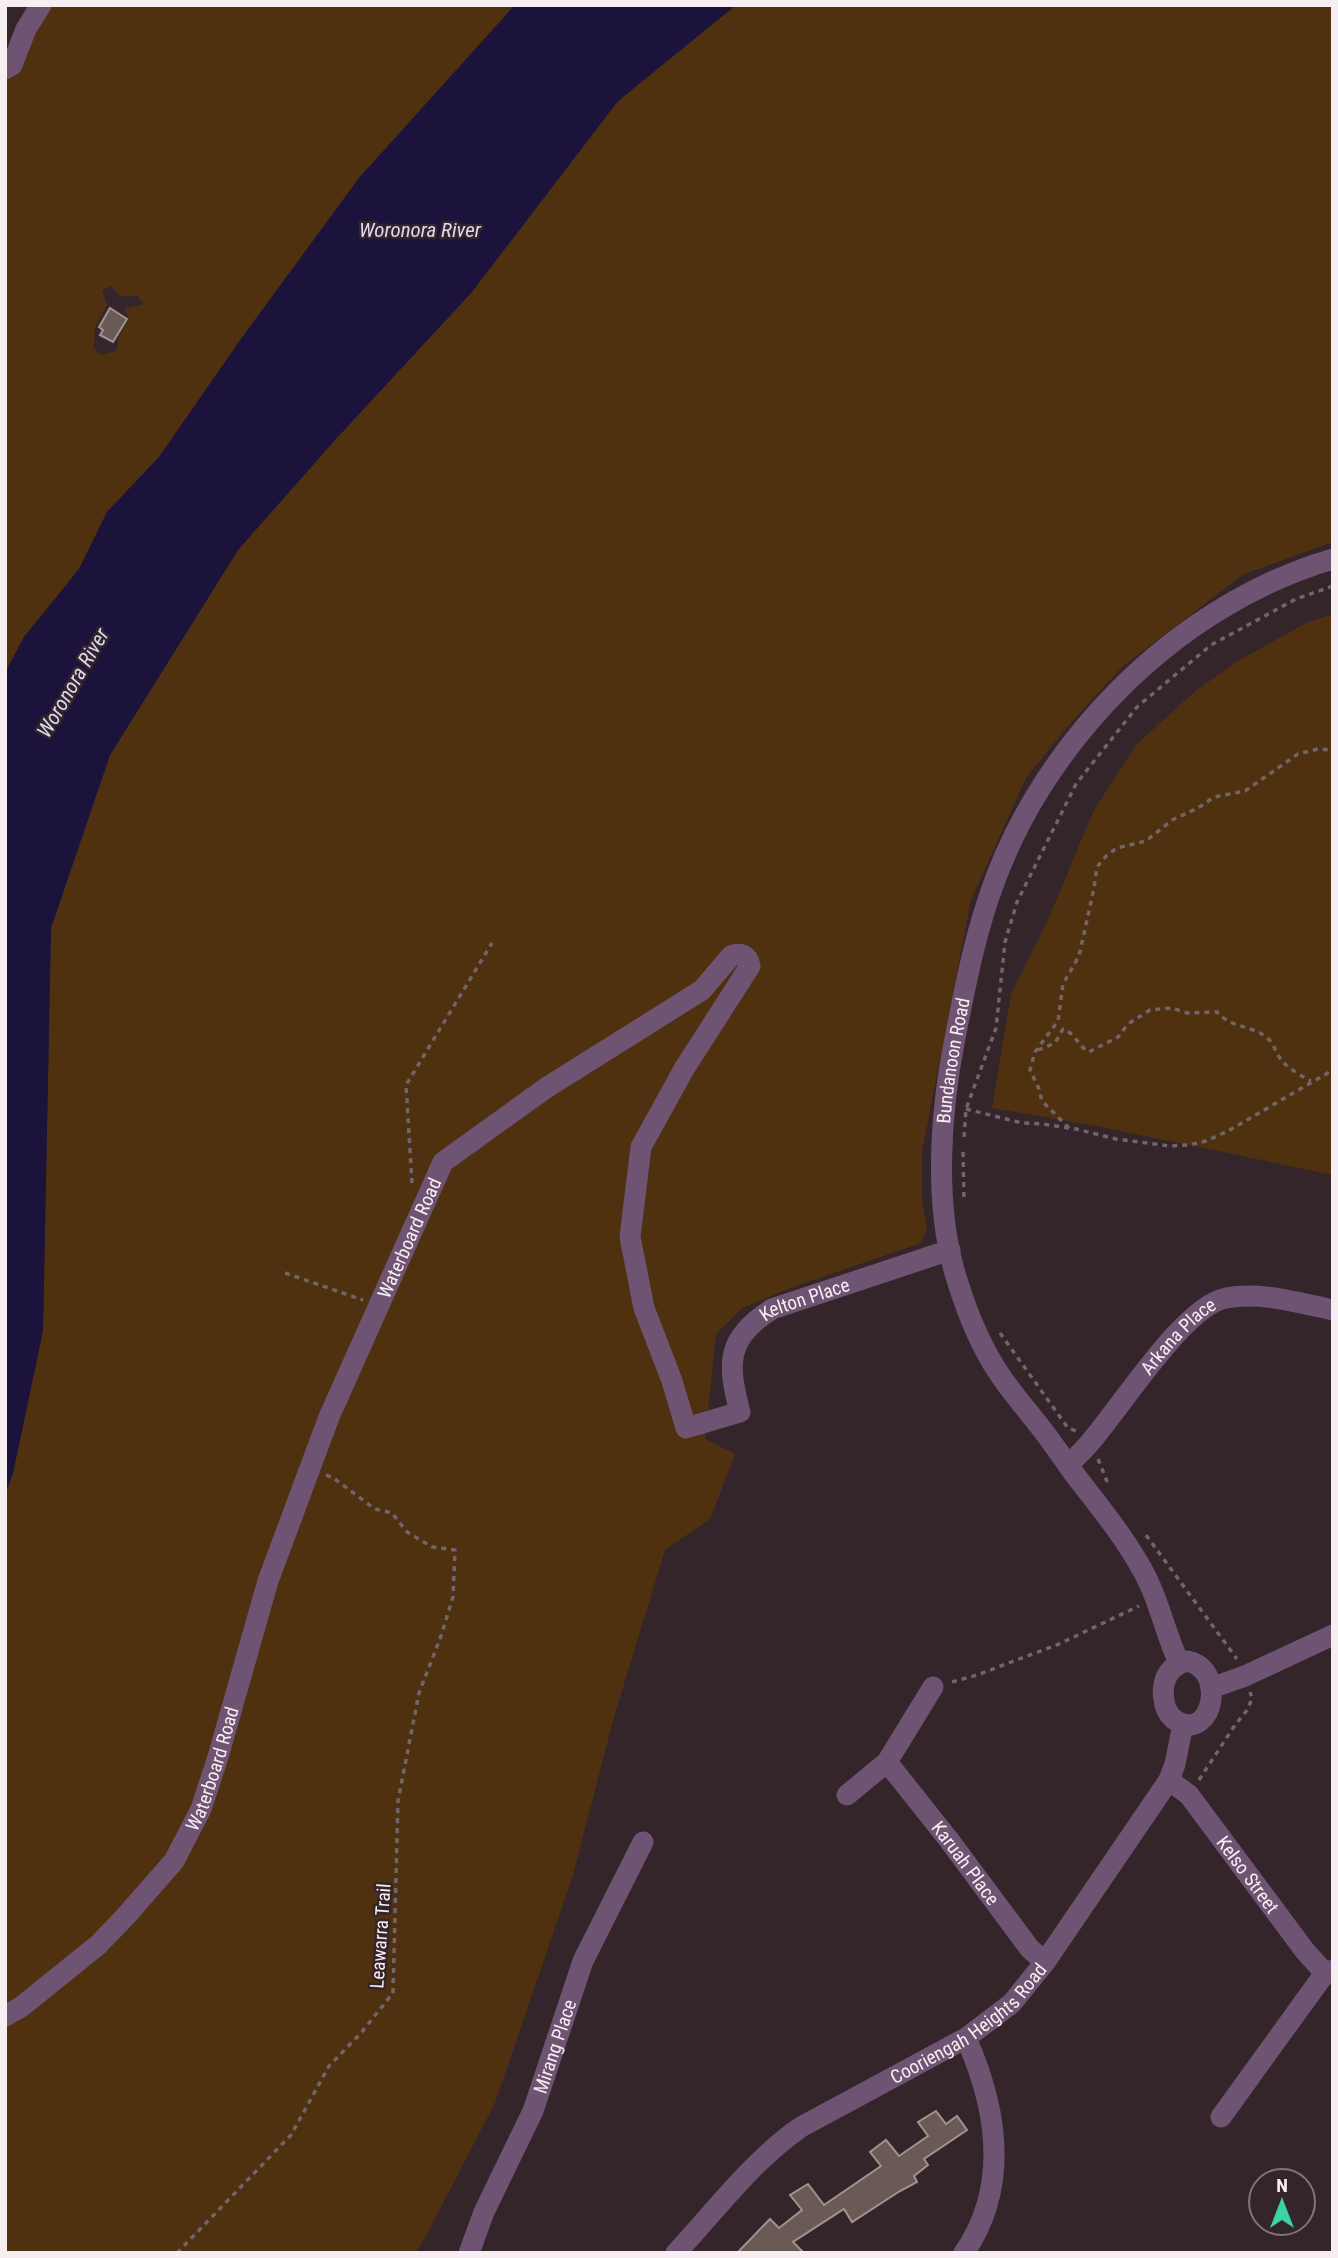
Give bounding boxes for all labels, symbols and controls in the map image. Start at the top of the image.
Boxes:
water label: Woronora River [359,218,482,242]
water label: Woronora River [32,624,114,742]
street label: Bundanoon Road [932,996,975,1124]
street label: Waterboard Road [373,1174,446,1302]
street label: Kelton Place [755,1273,853,1326]
street label: Arkana Place [1136,1293,1220,1379]
street label: Waterboard Road [181,1704,244,1835]
street label: Karuah Place [927,1817,1004,1910]
street label: Kelso Street [1211,1832,1284,1918]
street label: Leawarra Trail [365,1883,396,1989]
street label: Cooriengah Heights Road [886,1959,1052,2089]
street label: Mirang Place [529,1996,581,2097]
north arrow [1247,2167,1317,2237]
text: N [1276,2174,1288,2197]

